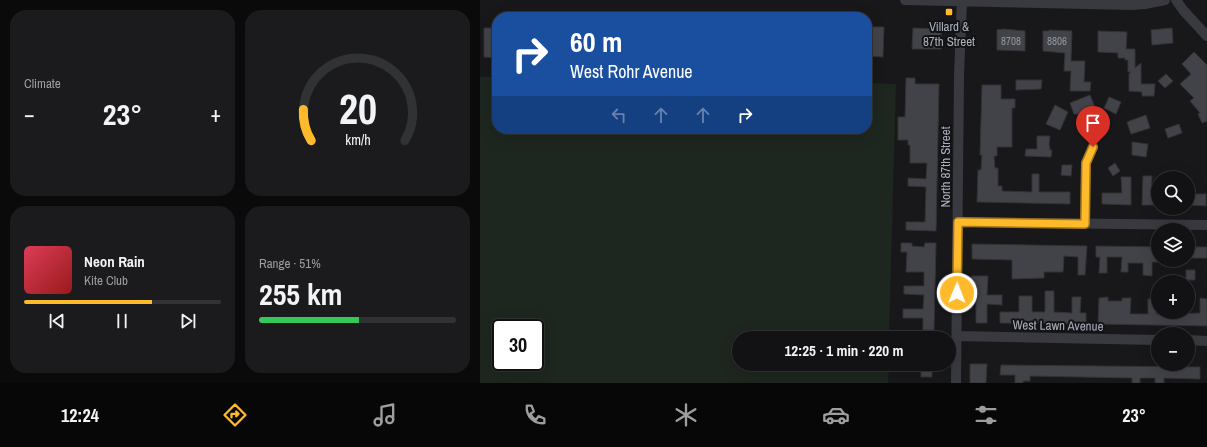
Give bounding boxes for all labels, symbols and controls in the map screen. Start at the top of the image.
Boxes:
marker: Villard & 87th Street [944,7,954,17]
place label: Villard & 87th Street [923,18,975,50]
text: 60 m [570,23,622,61]
icon: right [504,28,556,80]
house number: 8708 [1001,34,1021,48]
house number: 8806 [1047,34,1067,48]
text: West Rohr Avenue [570,59,693,84]
text: Climate [24,75,61,92]
text: 20 [339,81,376,137]
text: 23° [103,94,142,134]
text: − [24,99,35,129]
text: + [210,99,221,129]
icon: left [608,104,630,126]
icon: ahead [650,104,672,126]
icon: ahead [692,104,714,126]
icon: right [734,104,756,126]
pin [1076,106,1110,147]
icon: arrive [1082,112,1104,134]
street label: North 87th Street [937,126,954,208]
text: km/h [345,129,370,148]
map controls [1151,171,1195,371]
button: search [1151,171,1195,215]
button: layers [1151,223,1195,267]
text: Neon Rain [84,251,145,272]
text: Range · 51% [259,255,321,272]
text: Kite Club [84,272,128,289]
position arrow [936,272,978,314]
text: 255 km [259,274,342,314]
button: + [1151,275,1195,319]
icon: previous [46,310,68,332]
icon: pause [111,310,133,332]
icon: next [177,310,199,332]
street label: West Lawn Avenue [1012,316,1104,335]
speed limit sign: 30 [492,319,544,371]
button: − [1151,327,1195,371]
text: 12:25 · 1 min · 220 m [785,340,903,361]
icon: directions [221,401,249,429]
icon: music [371,401,399,429]
icon: phone [521,401,549,429]
icon: climate [672,401,700,429]
icon: car [822,401,850,429]
icon: filters [972,401,1000,429]
text: 12:24 [61,403,99,428]
text: 23° [1122,403,1146,428]

